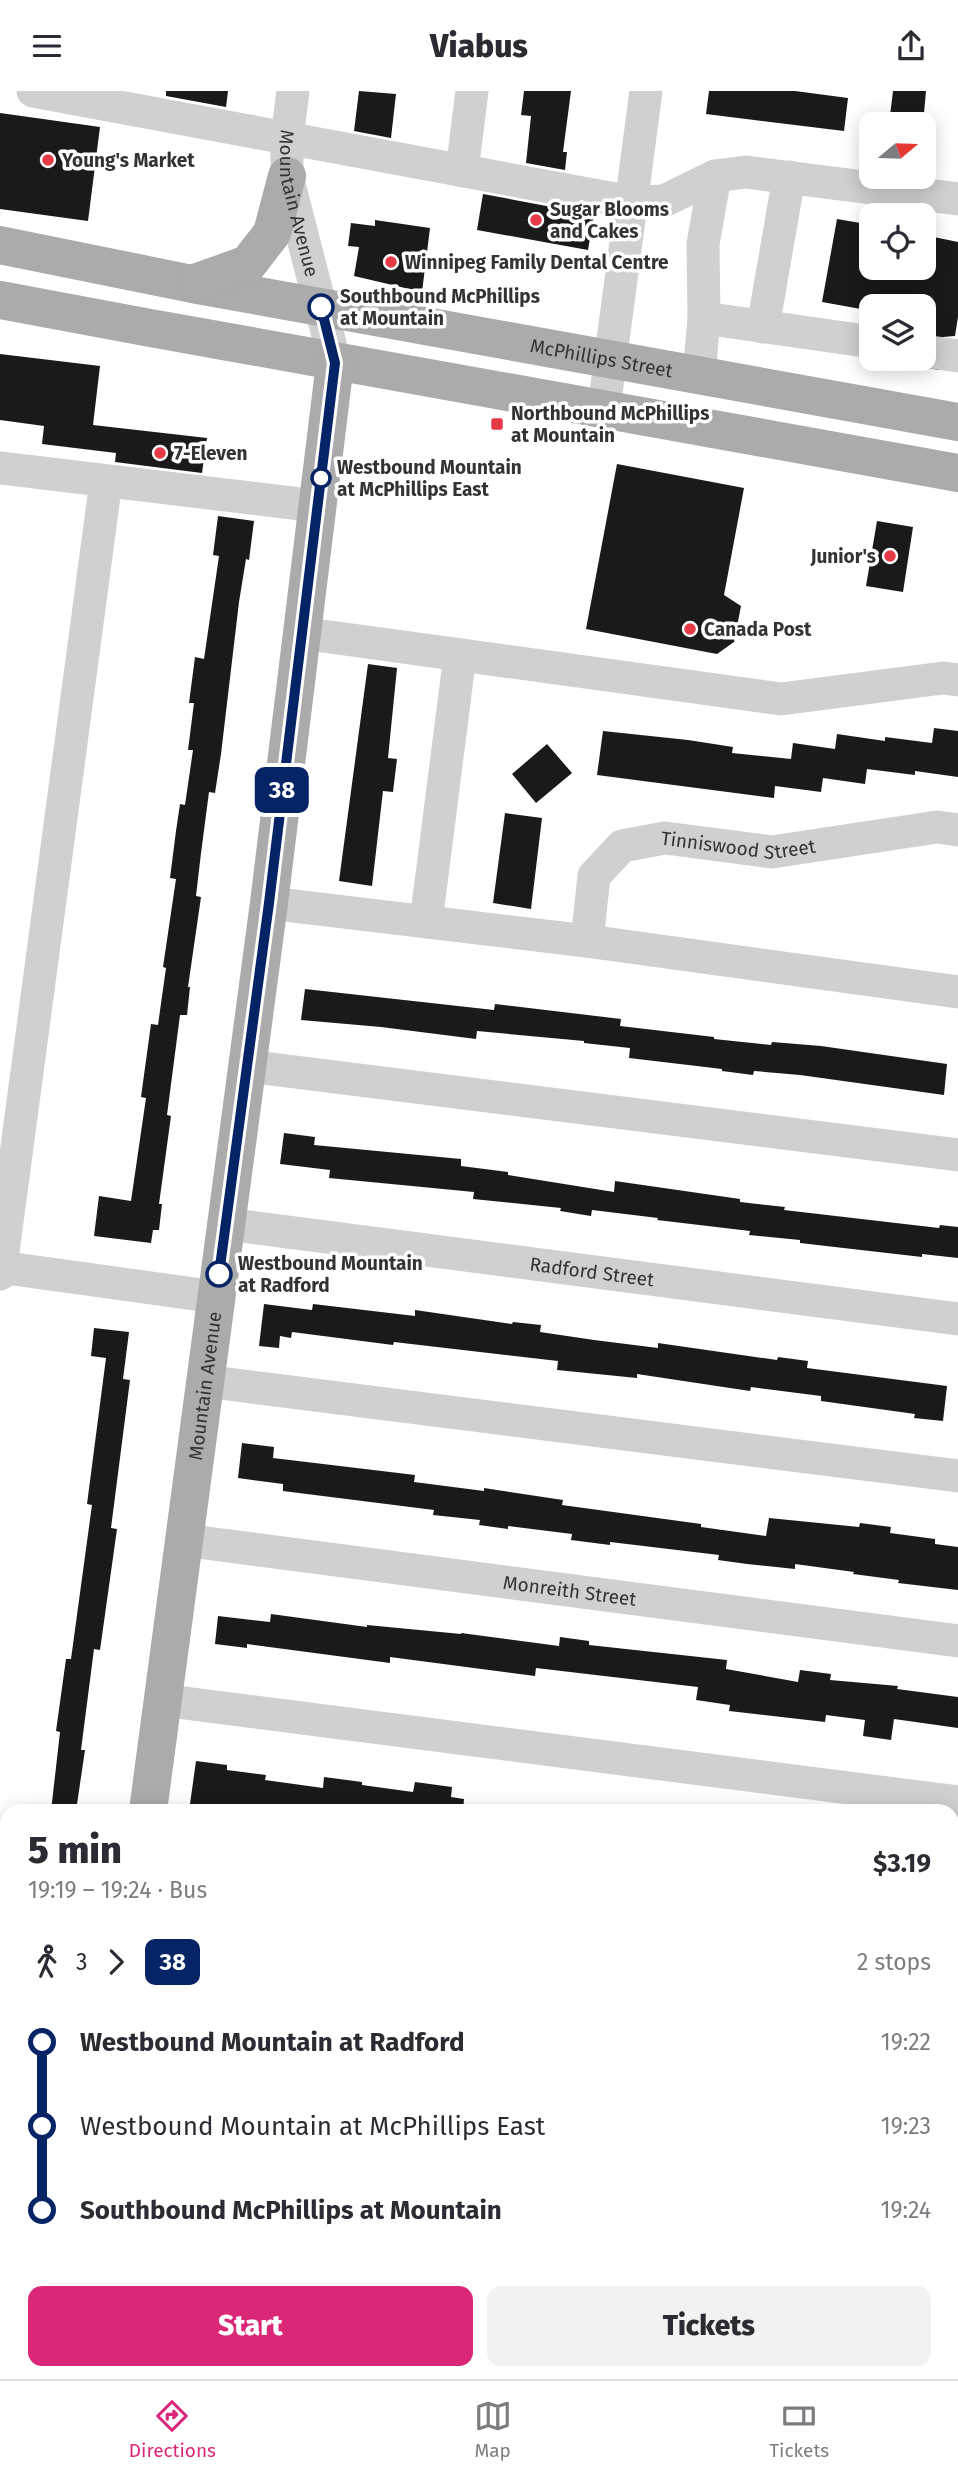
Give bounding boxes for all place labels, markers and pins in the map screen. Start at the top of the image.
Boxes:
place label: Young's Market [61,149,195,172]
marker: Young's Market [40,152,56,168]
place label: Sugar Blooms and Cakes [550,198,669,243]
marker: Sugar Blooms and Cakes [528,212,544,228]
place label: Winnipeg Family Dental Centre [405,251,668,274]
marker: Winnipeg Family Dental Centre [383,254,399,270]
place label: Southbound McPhillips at Mountain [340,285,540,330]
marker: Southbound McPhillips at Mountain [308,294,334,320]
place label: Northbound McPhillips at Mountain [511,402,709,447]
marker: Northbound McPhillips at Mountain [489,416,505,432]
place label: 7-Eleven [174,442,247,465]
marker: 7-Eleven [152,445,168,461]
place label: Westbound Mountain at McPhillips East [337,456,522,501]
marker: Westbound Mountain at McPhillips East [311,468,331,488]
place label: Junior's [809,545,876,568]
marker: Junior's [882,548,898,564]
place label: Canada Post [704,618,812,641]
marker: Canada Post [682,621,698,637]
place label: Westbound Mountain at Radford [238,1252,423,1297]
marker: Westbound Mountain at Radford [206,1261,232,1287]

